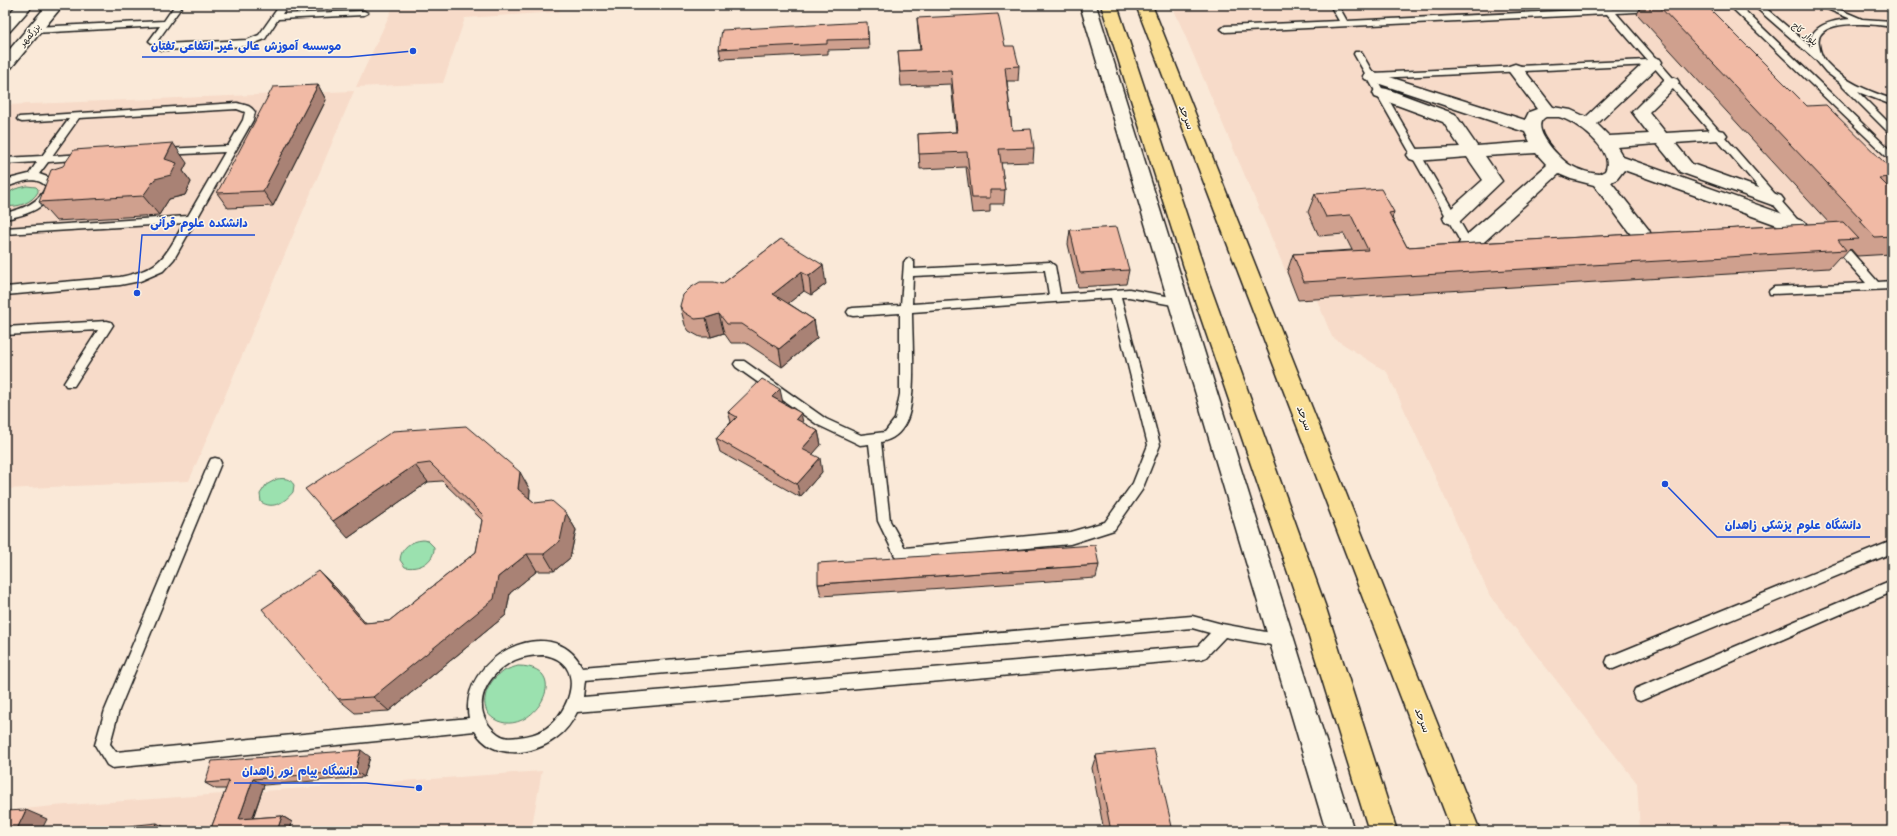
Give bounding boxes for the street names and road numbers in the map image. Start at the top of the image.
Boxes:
street label: بلوار کاج [1788,19,1821,50]
street label: بزرگمهر [15,20,45,51]
street label: سرحد [1173,102,1199,133]
street label: سرحد [1291,403,1317,434]
street label: سرحد [1409,705,1435,736]

